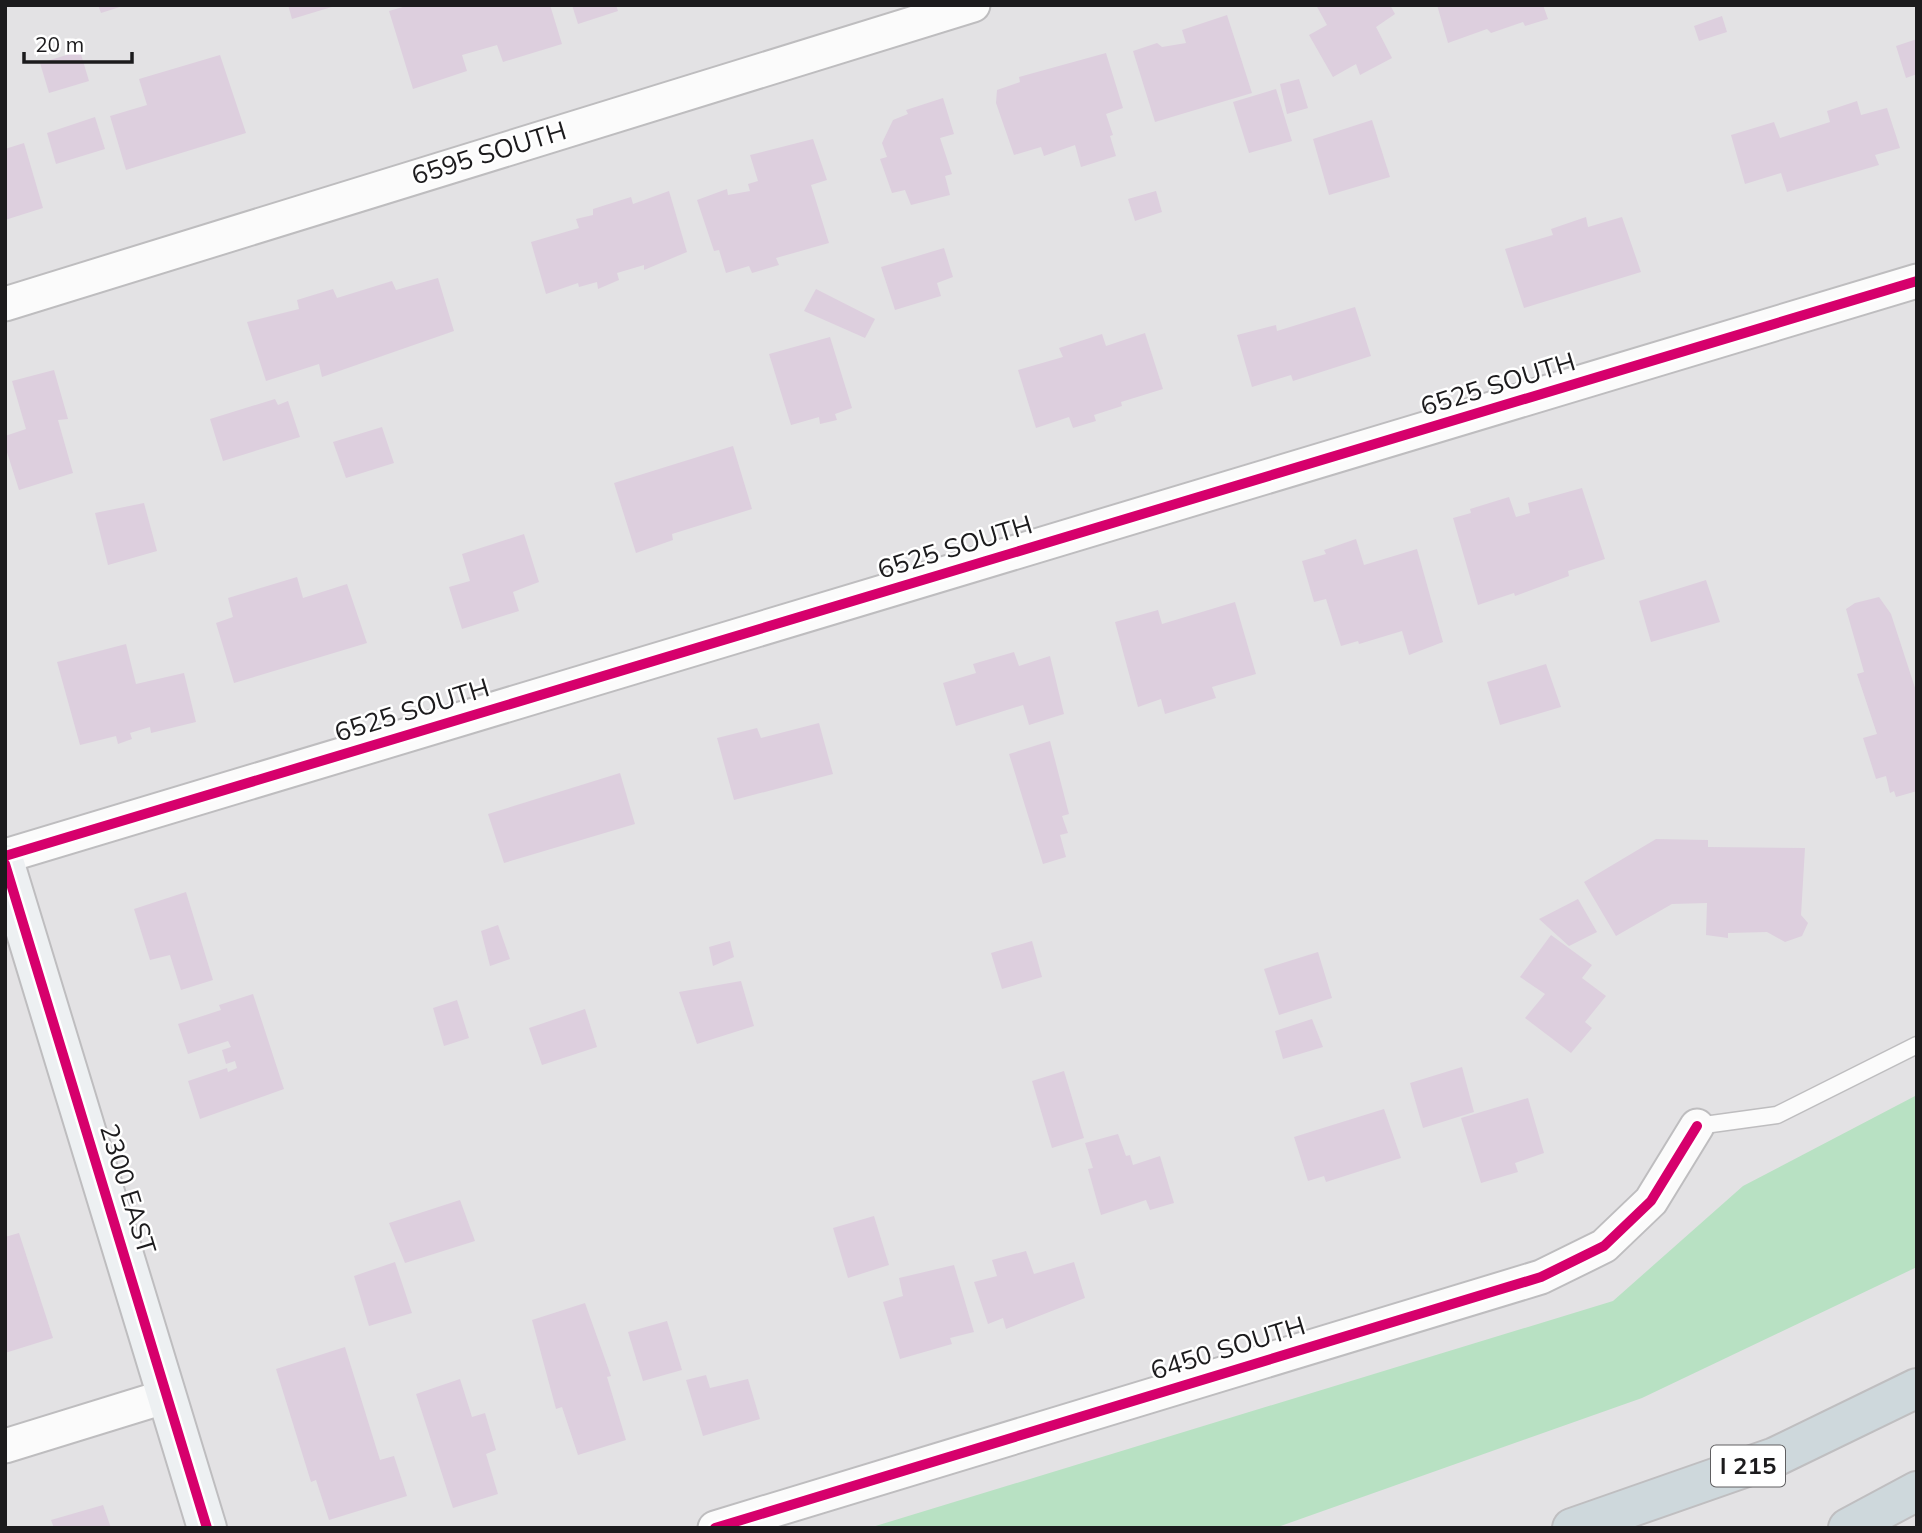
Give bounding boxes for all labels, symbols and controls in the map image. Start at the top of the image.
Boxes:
scale bar [24,21,133,65]
text: 20 m [35,31,84,57]
street label: 6595 SOUTH [407,113,570,192]
street label: 6525 SOUTH [1416,344,1579,423]
street label: 6525 SOUTH [873,507,1036,586]
street label: 6525 SOUTH [330,670,493,749]
street label: 2300 EAST [93,1120,164,1258]
street label: 6450 SOUTH [1146,1308,1309,1387]
road number: I 215 [1711,1446,1785,1486]

